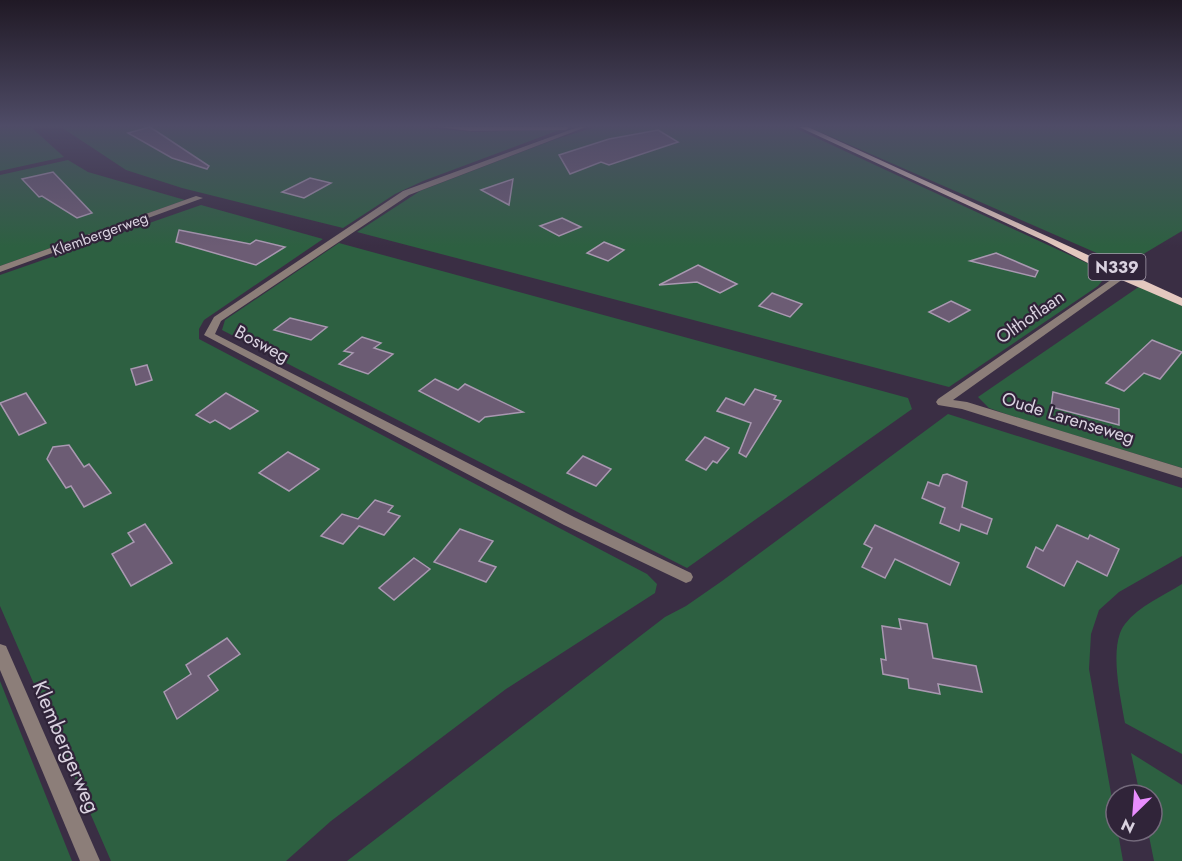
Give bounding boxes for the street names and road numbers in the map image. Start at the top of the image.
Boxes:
street label: Klembergerweg [49,206,151,262]
road number: N339 [1088,254,1146,280]
street label: Olthoflaan [991,284,1069,350]
street label: Bosweg [230,319,294,369]
street label: Oude Larenseweg [998,385,1138,451]
street label: Klembergerweg [25,676,107,818]

